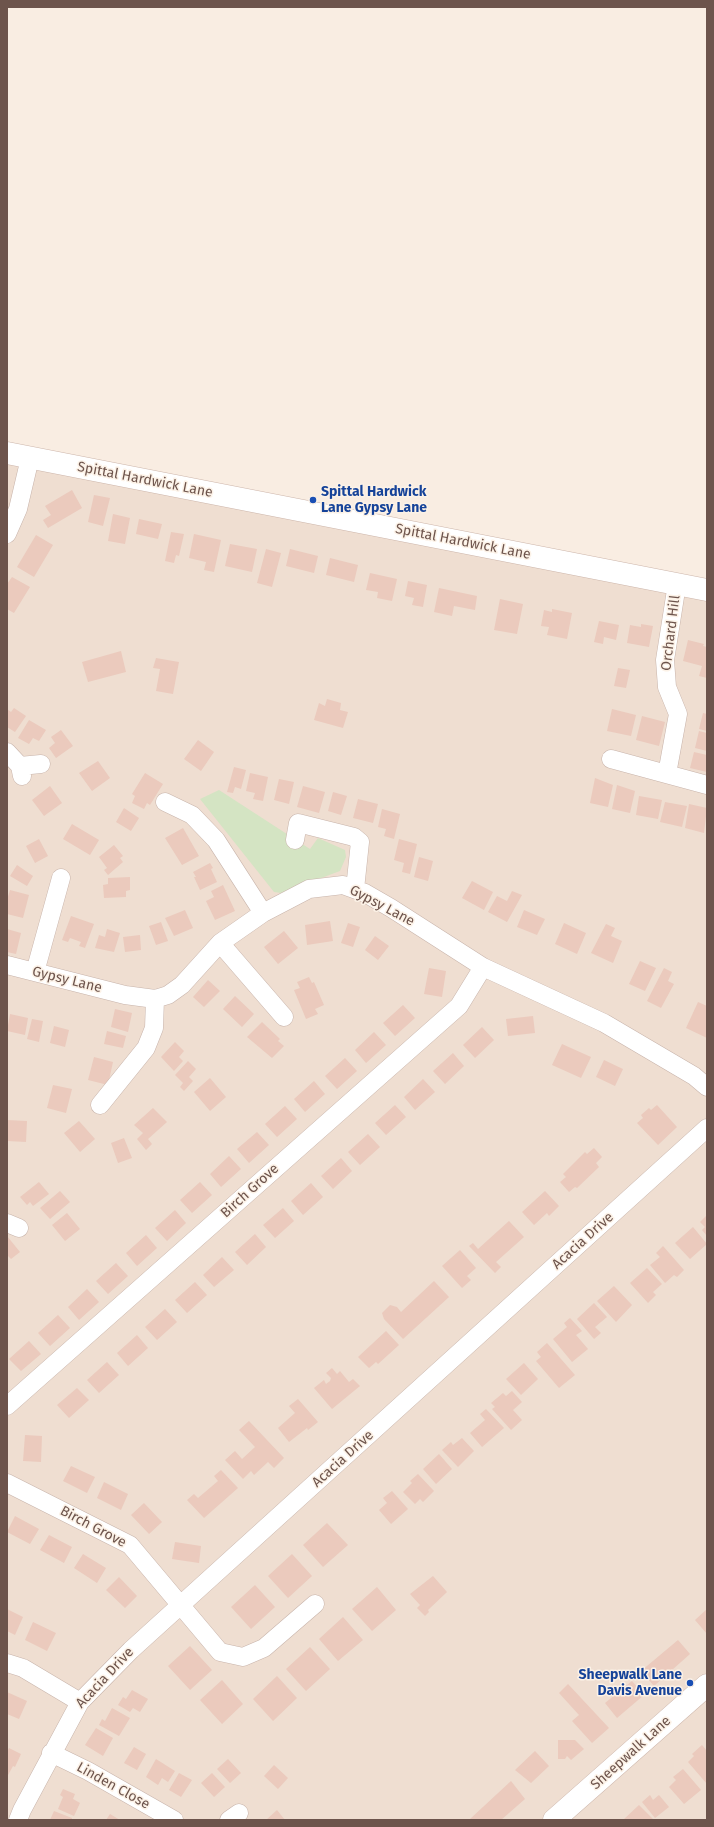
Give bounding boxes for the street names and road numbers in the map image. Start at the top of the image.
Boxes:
street label: Spittal Hardwick Lane [76,459,214,501]
street label: Spittal Hardwick Lane [394,521,532,563]
street label: Orchard Hill [658,594,684,672]
street label: Gypsy Lane [347,882,417,930]
street label: Gypsy Lane [30,963,104,997]
street label: Birch Grove [217,1161,283,1221]
street label: Acacia Drive [549,1209,617,1273]
street label: Acacia Drive [309,1427,377,1491]
street label: Birch Grove [57,1503,129,1551]
street label: Acacia Drive [73,1644,137,1712]
street label: Sheepwalk Lane [587,1713,675,1793]
street label: Linden Close [73,1759,153,1813]

